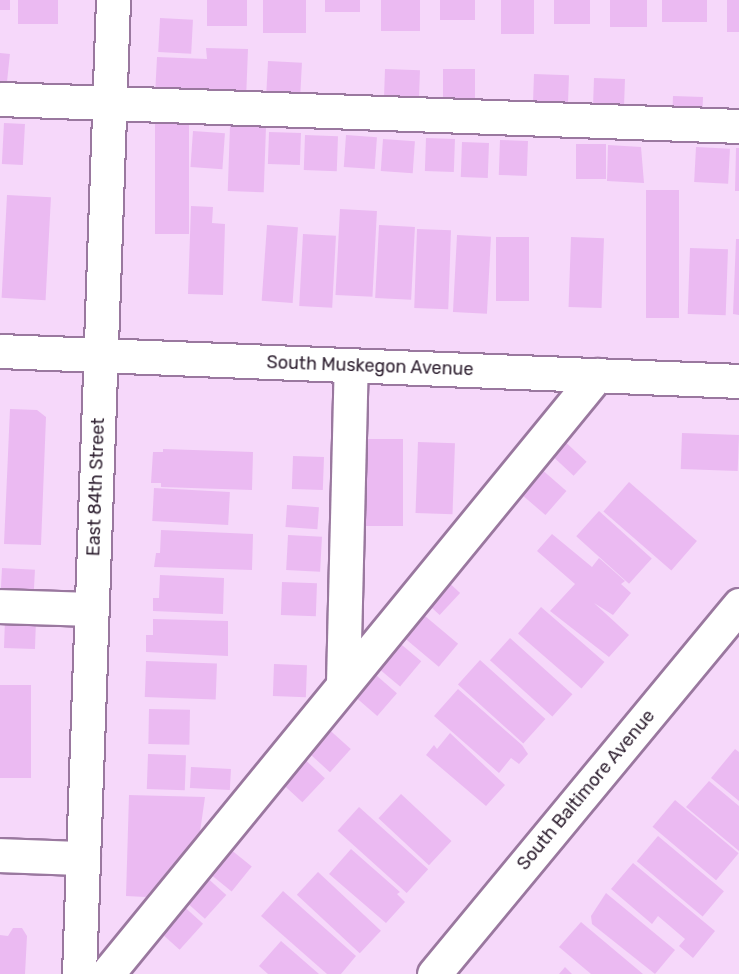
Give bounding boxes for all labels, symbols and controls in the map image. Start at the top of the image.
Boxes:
street label: South Muskegon Avenue [266,352,474,380]
street label: East 84th Street [83,417,109,557]
street label: South Baltimore Avenue [512,705,660,875]

